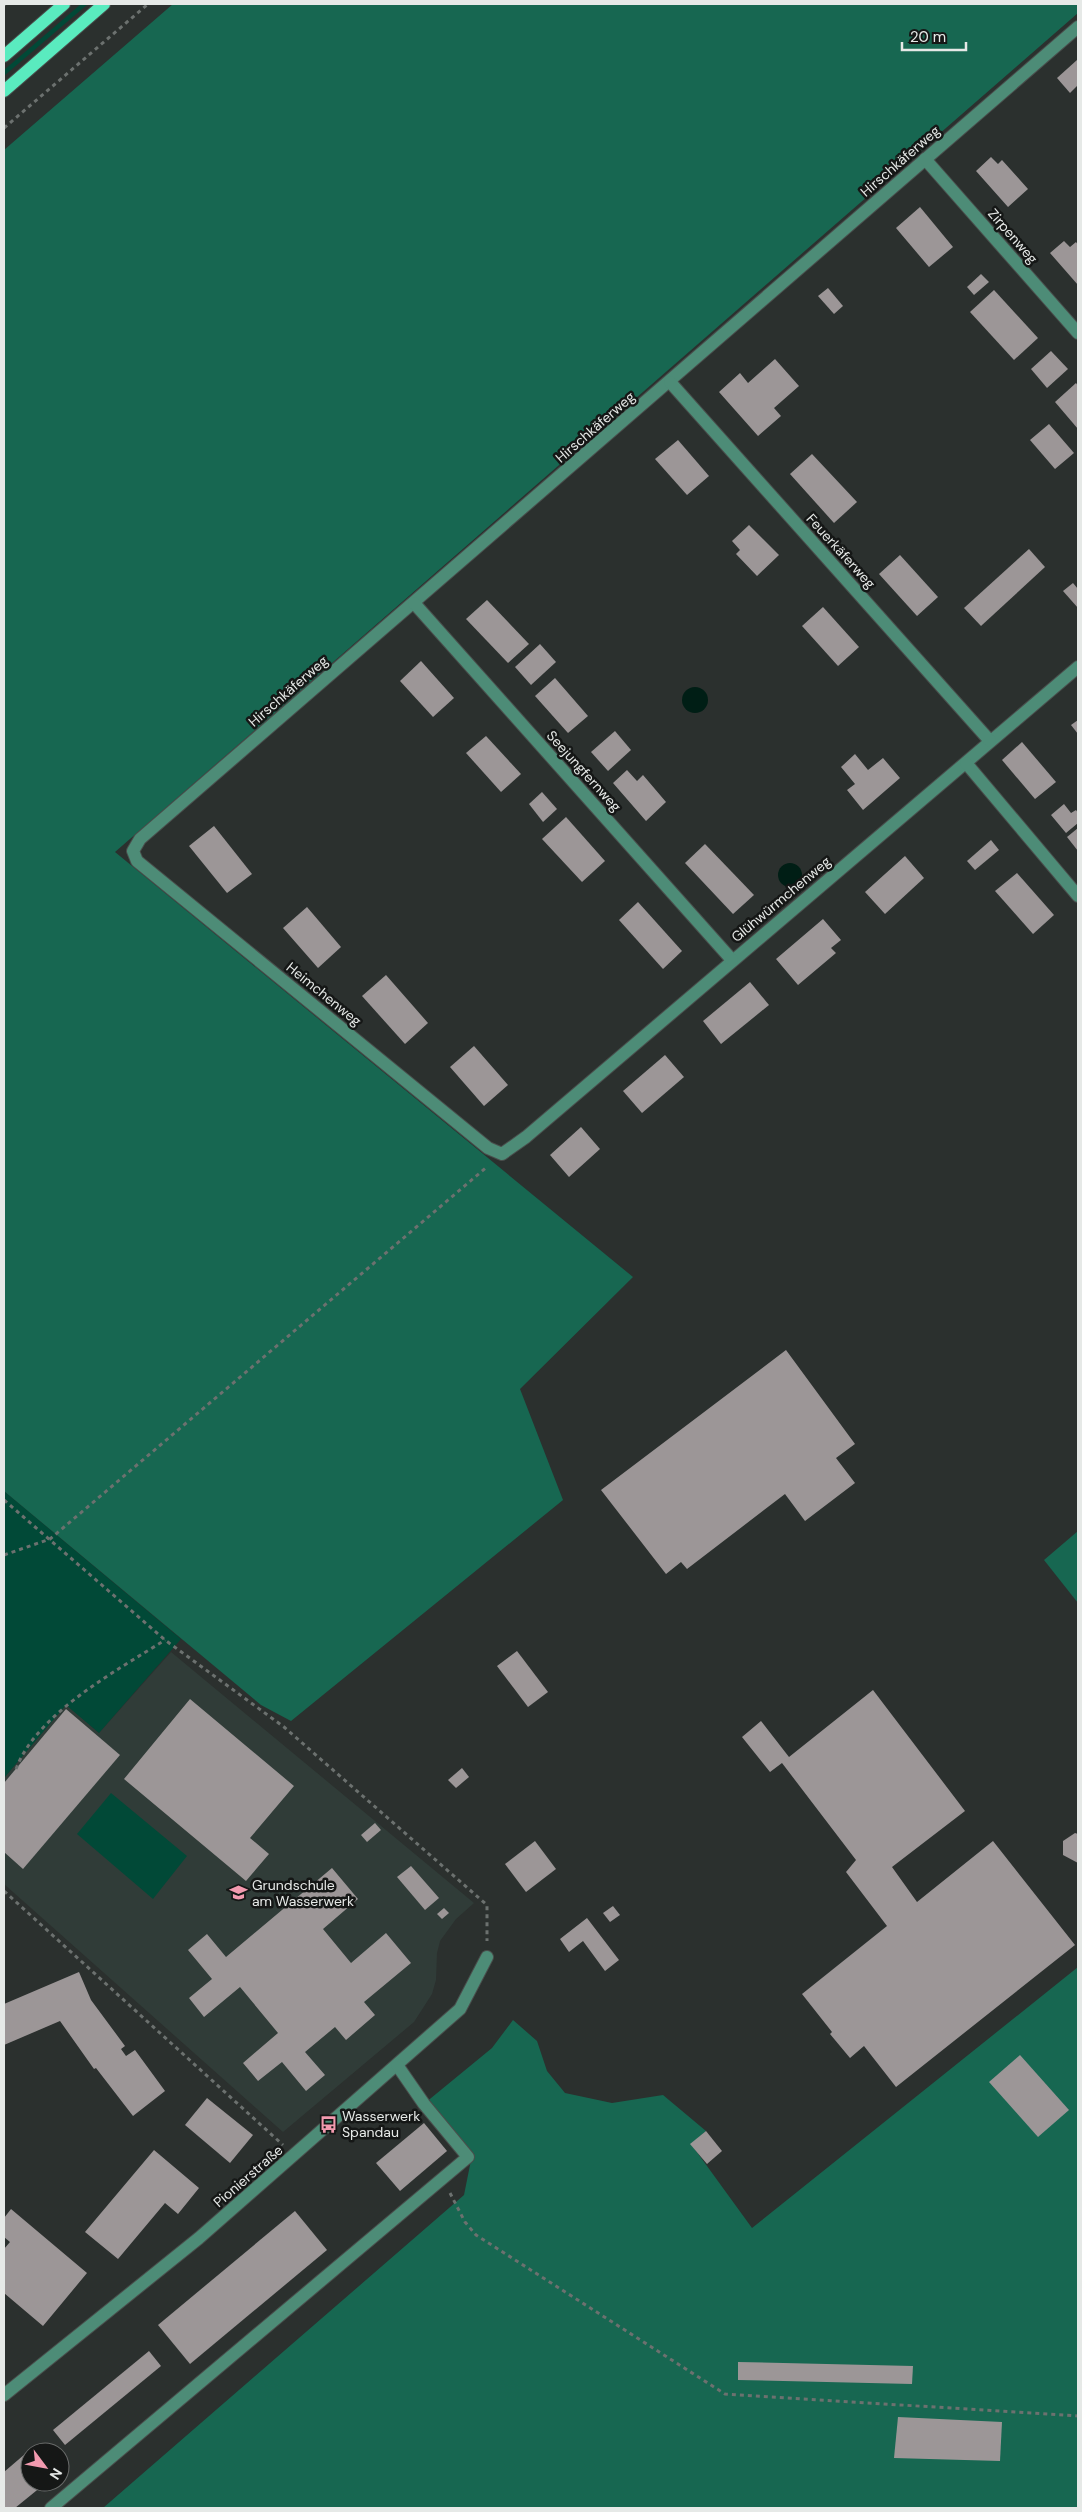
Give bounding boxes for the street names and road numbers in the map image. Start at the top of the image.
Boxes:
street label: Hirschkäferweg [857,121,944,200]
street label: Zirpenweg [984,205,1042,267]
street label: Hirschkäferweg [552,387,639,466]
street label: Feuerkäferweg [803,510,879,592]
street label: Hirschkäferweg [245,651,332,730]
street label: Seejungfernweg [543,727,625,815]
street label: Glühwürmchenweg [728,852,835,946]
street label: Heimchenweg [283,958,365,1030]
street label: Pionierstraße [210,2141,287,2211]

